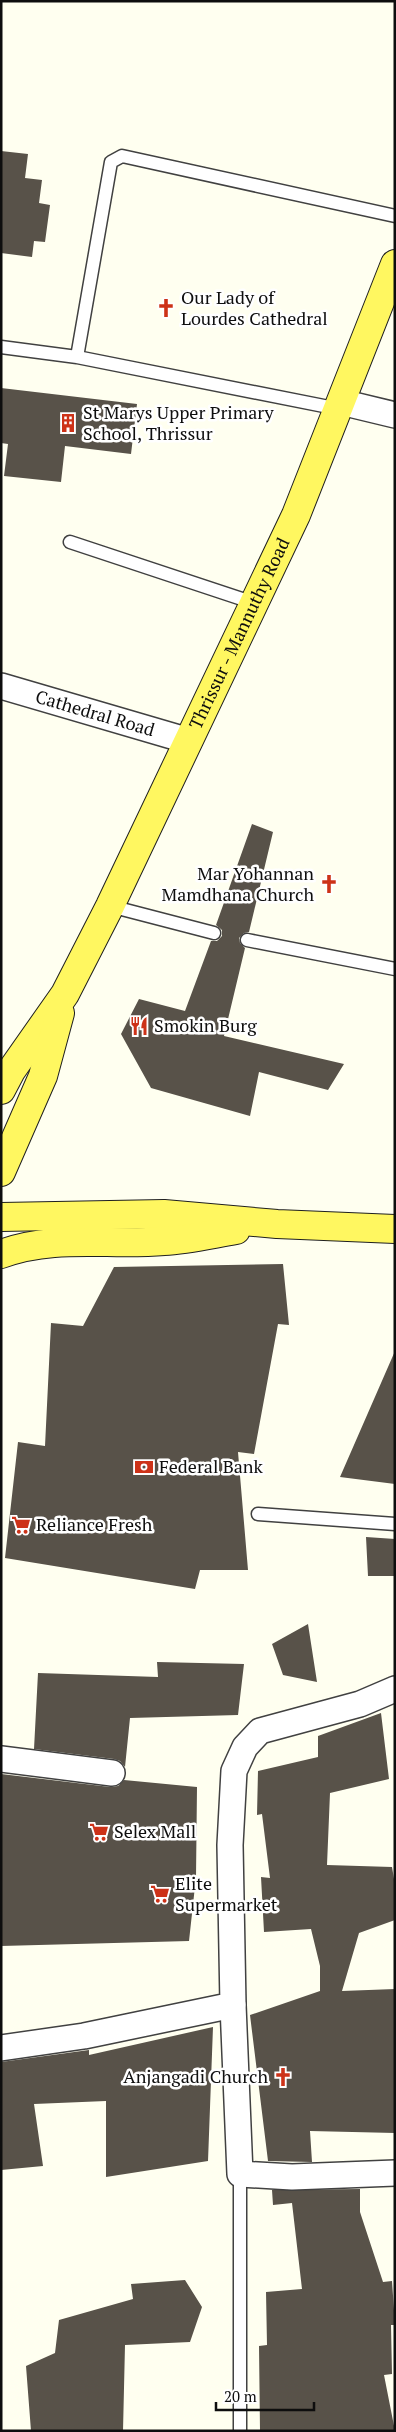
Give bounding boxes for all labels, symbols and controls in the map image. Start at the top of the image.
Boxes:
place label: Our Lady of Lourdes Cathedral [181,285,328,330]
church icon: Our Lady of Lourdes Cathedral [155,297,177,319]
place label: St Marys Upper Primary School, Thrissur [83,400,275,445]
building icon: St Marys Upper Primary School, Thrissur [57,412,79,434]
street label: Thrissur - Mannuthy Road [183,534,294,733]
street label: Cathedral Road [33,684,158,741]
place label: Mar Yohannan Mamdhana Church [162,861,314,906]
church icon: Mar Yohannan Mamdhana Church [318,873,340,895]
place label: Smokin Burg [154,1013,257,1037]
restaurant icon: Smokin Burg [128,1015,150,1037]
place label: Federal Bank [159,1454,264,1478]
bank icon: Federal Bank [133,1456,155,1478]
place label: Reliance Fresh [36,1512,153,1536]
supermarket icon: Reliance Fresh [10,1514,32,1536]
place label: Selex Mall [114,1819,196,1843]
supermarket icon: Selex Mall [88,1821,110,1843]
place label: Elite Supermarket [175,1871,278,1916]
supermarket icon: Elite Supermarket [149,1883,171,1905]
place label: Anjangadi Church [123,2064,268,2088]
church icon: Anjangadi Church [272,2066,294,2088]
scale bar [216,2380,314,2412]
text: 20 m [224,2386,257,2406]

